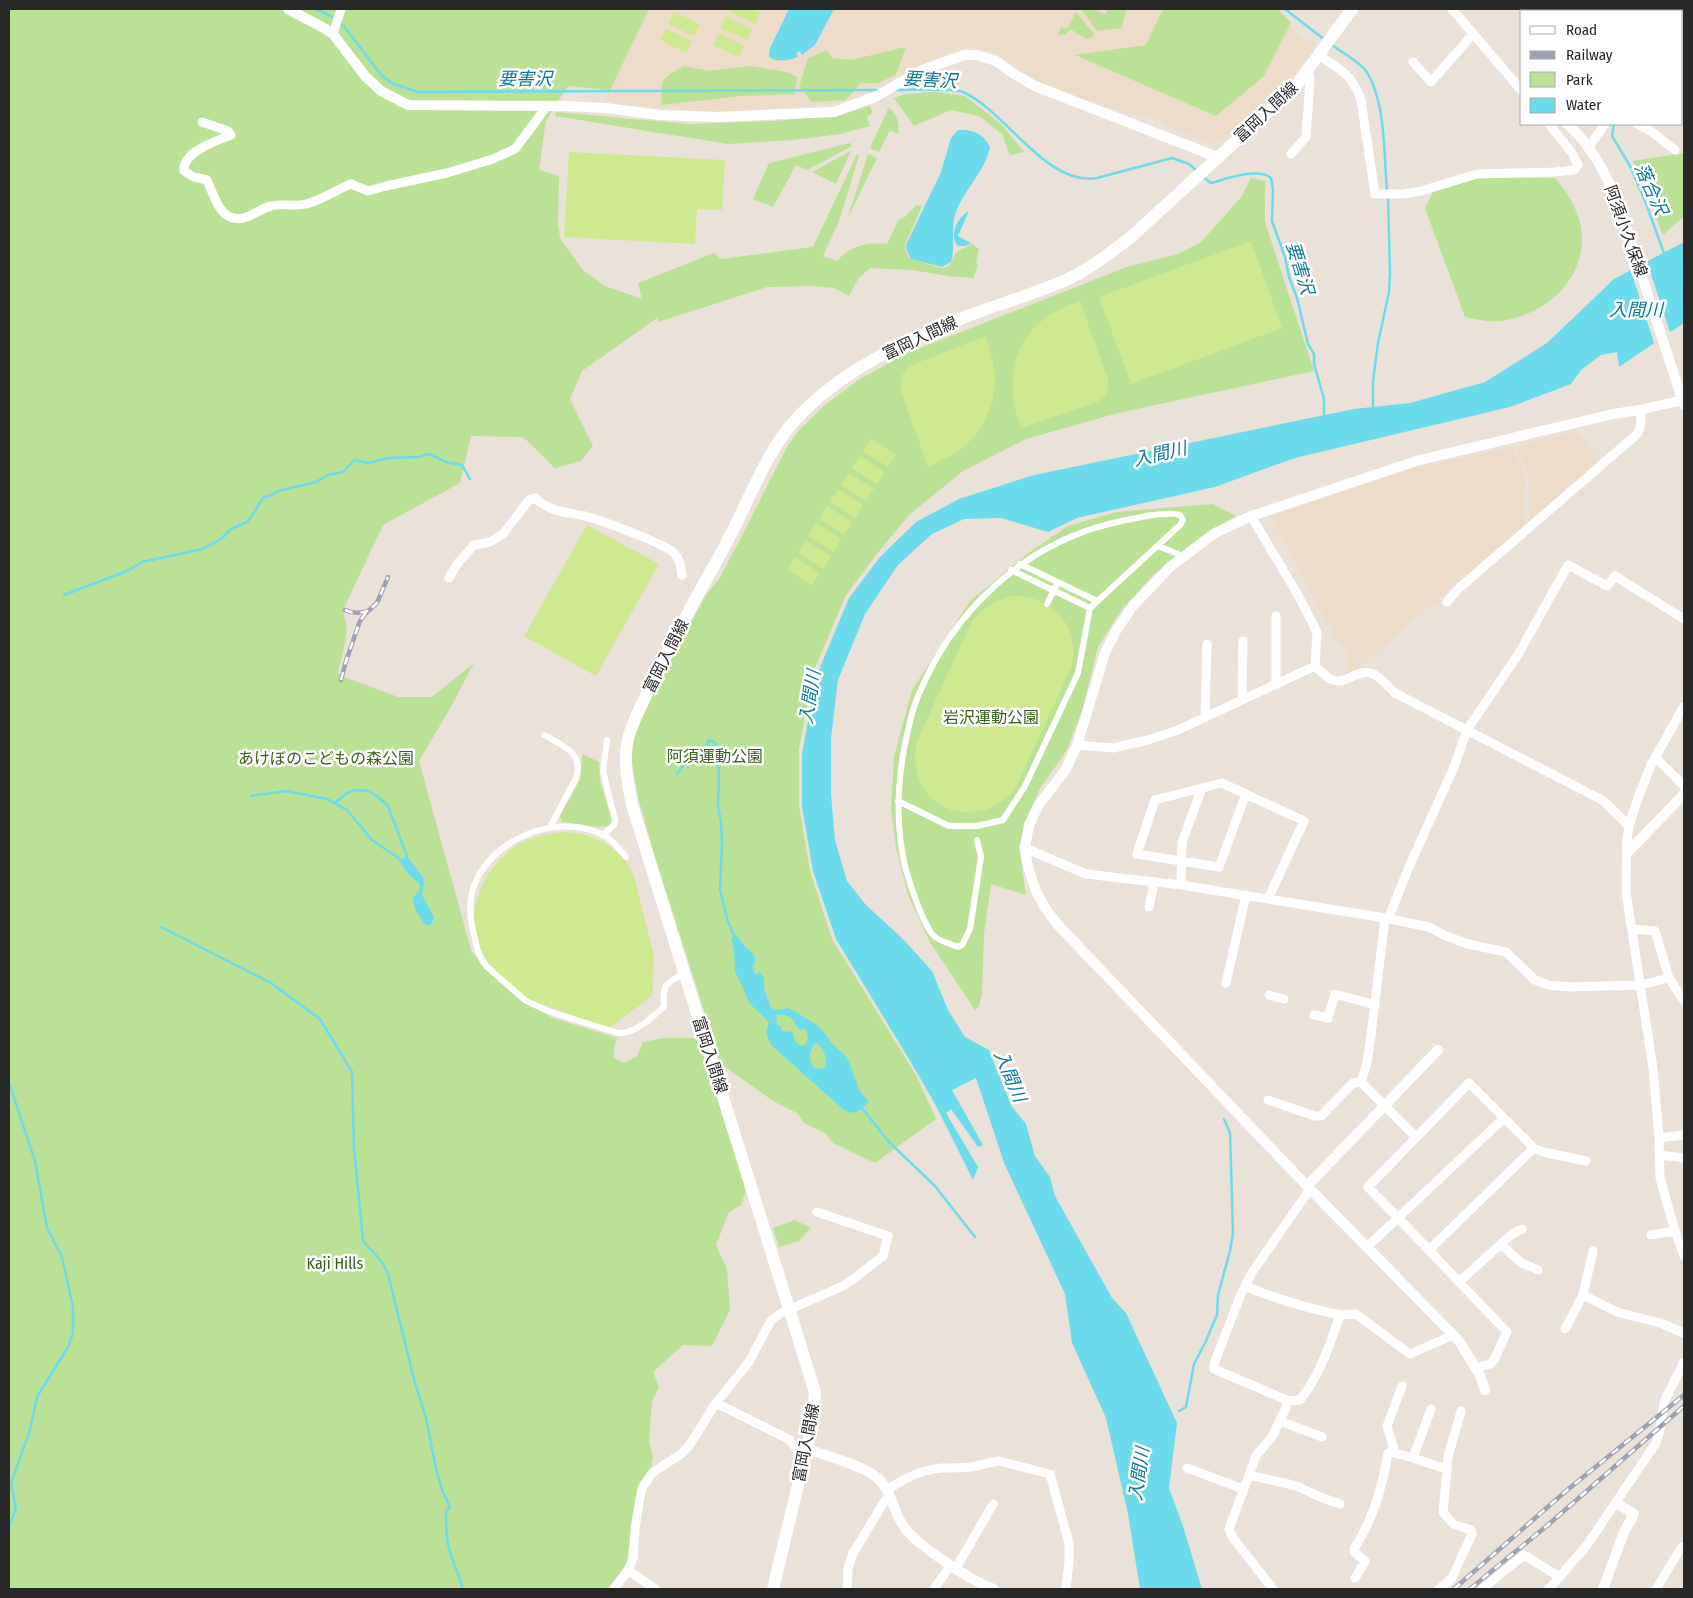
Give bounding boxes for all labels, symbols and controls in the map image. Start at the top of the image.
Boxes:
legend [1520,10,1683,125]
text: Road [1566,21,1597,39]
text: Railway [1566,46,1613,64]
water label: 要害沢 [498,68,554,90]
water label: 要害沢 [902,68,960,93]
text: Park [1566,71,1593,89]
street label: 富岡入間線 [1230,78,1302,146]
text: Water [1566,96,1602,114]
water label: 落合沢 [1630,160,1673,220]
street label: 阿須小久保線 [1601,183,1651,279]
water label: 要害沢 [1282,239,1319,299]
water label: 入間川 [1609,299,1665,321]
street label: 富岡入間線 [880,312,960,364]
water label: 入間川 [1131,437,1191,471]
street label: 富岡入間線 [639,616,693,696]
water label: 入間川 [795,667,825,725]
park label: 岩沢運動公園 [943,708,1039,727]
park label: 阿須運動公園 [667,747,763,766]
park label: あけぼのこどもの森公園 [238,749,414,768]
street label: 富岡入間線 [689,1014,731,1096]
water label: 入間川 [989,1047,1031,1107]
park label: Kaji Hills [307,1254,364,1273]
street label: 富岡入間線 [789,1402,823,1484]
water label: 入間川 [1124,1444,1154,1502]

